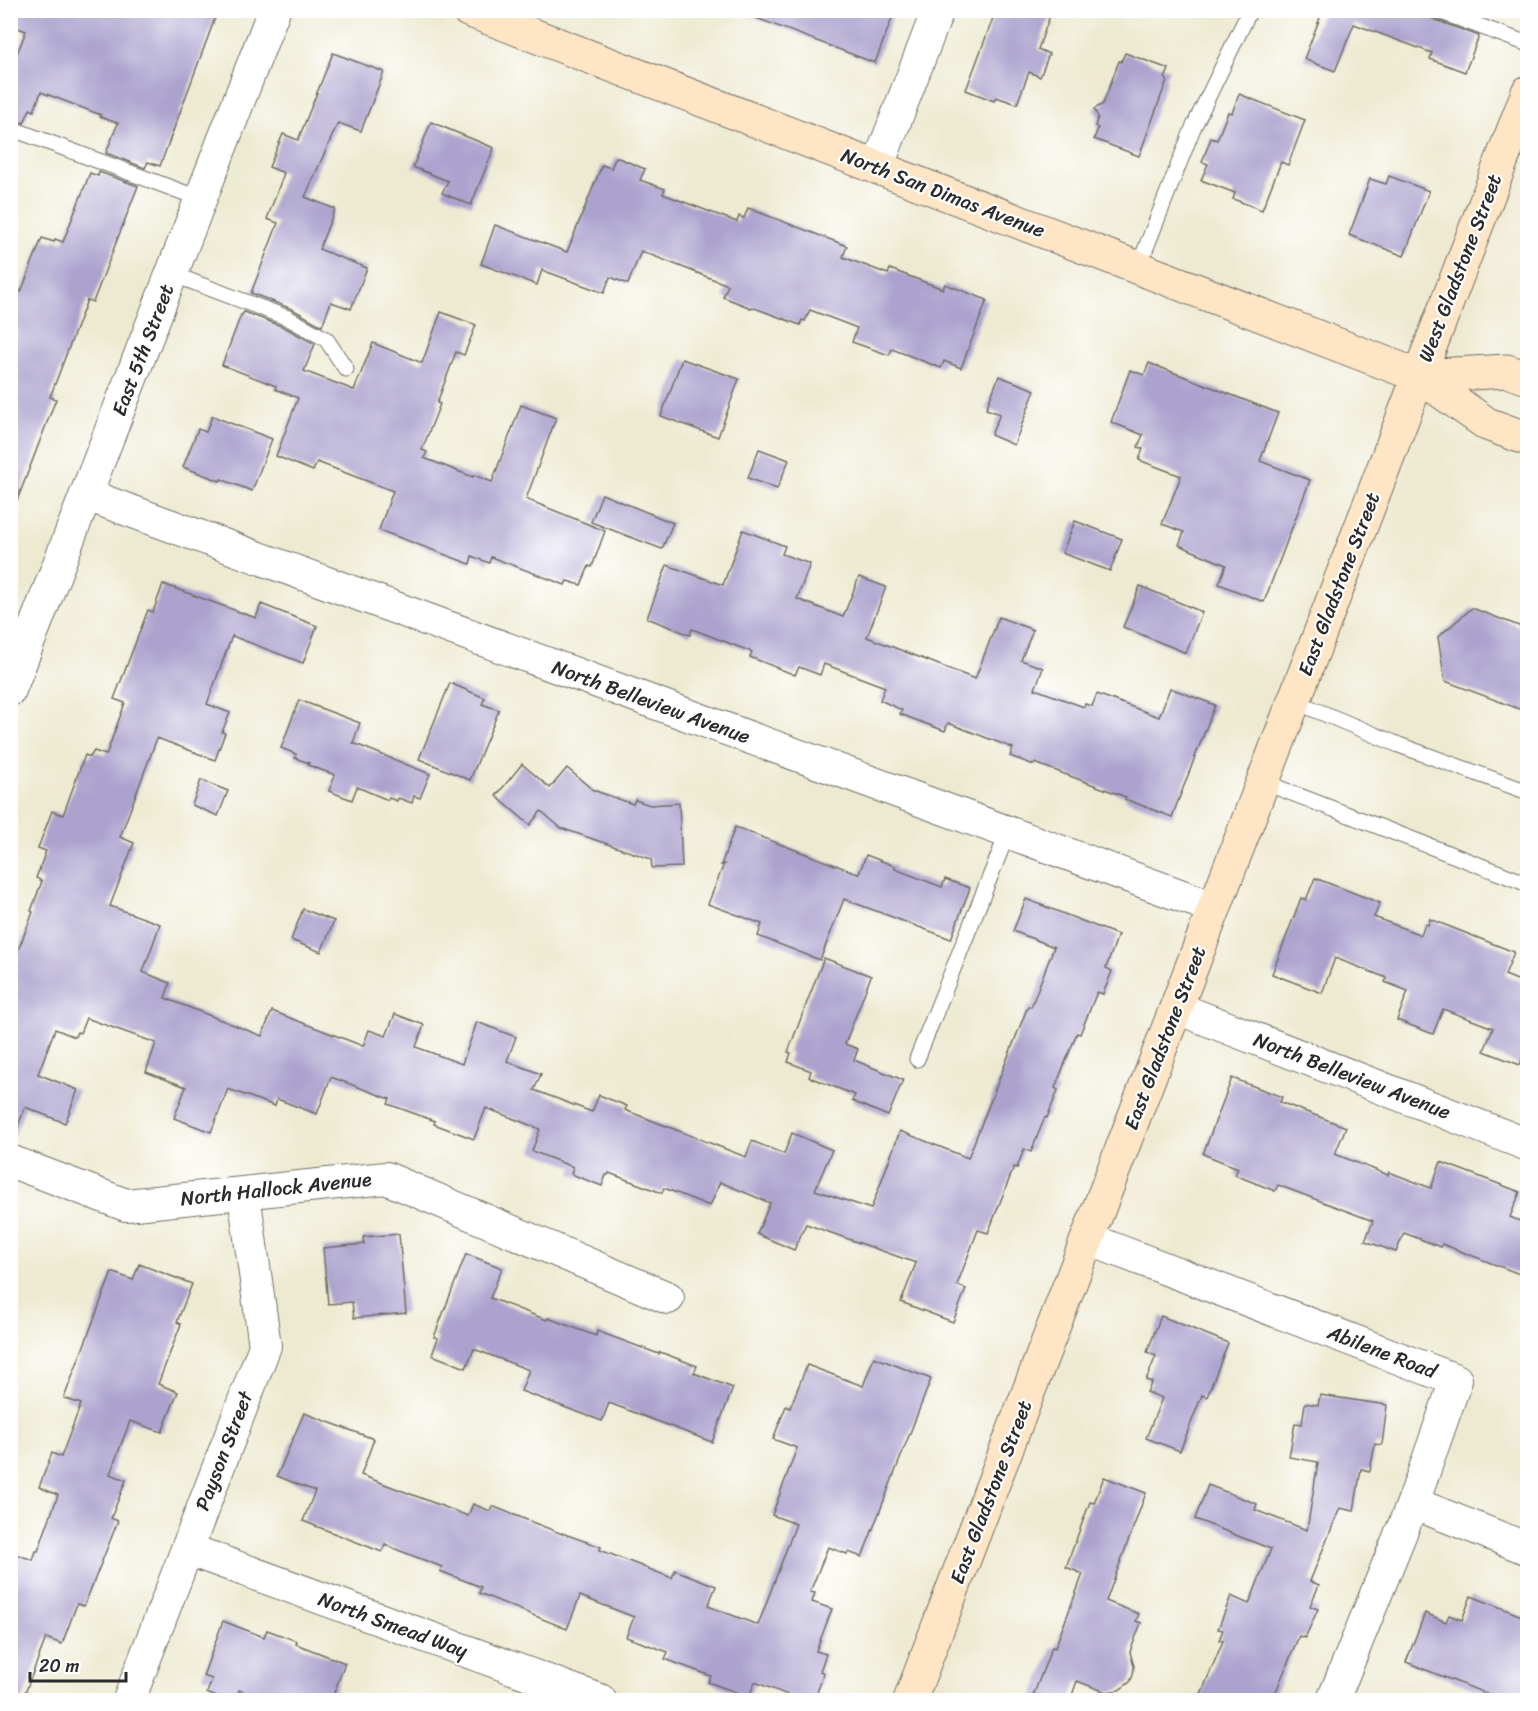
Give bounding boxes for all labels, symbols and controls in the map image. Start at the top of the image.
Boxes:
street label: North San Dimas Avenue [836,138,1050,248]
street label: West Gladstone Street [1408,169,1512,367]
street label: East 5th Street [102,279,184,421]
street label: East Gladstone Street [1288,487,1390,681]
street label: North Belleview Avenue [547,650,755,754]
street label: East Gladstone Street [1114,941,1216,1135]
street label: North Belleview Avenue [1248,1022,1456,1130]
street label: North Hallock Avenue [179,1162,374,1216]
street label: Abilene Road [1321,1315,1443,1389]
street label: Payson Street [185,1385,263,1516]
street label: East Gladstone Street [940,1395,1042,1589]
street label: North Smead Way [313,1582,473,1669]
scale bar [30,1645,126,1683]
text: 20 m [39,1650,79,1682]

